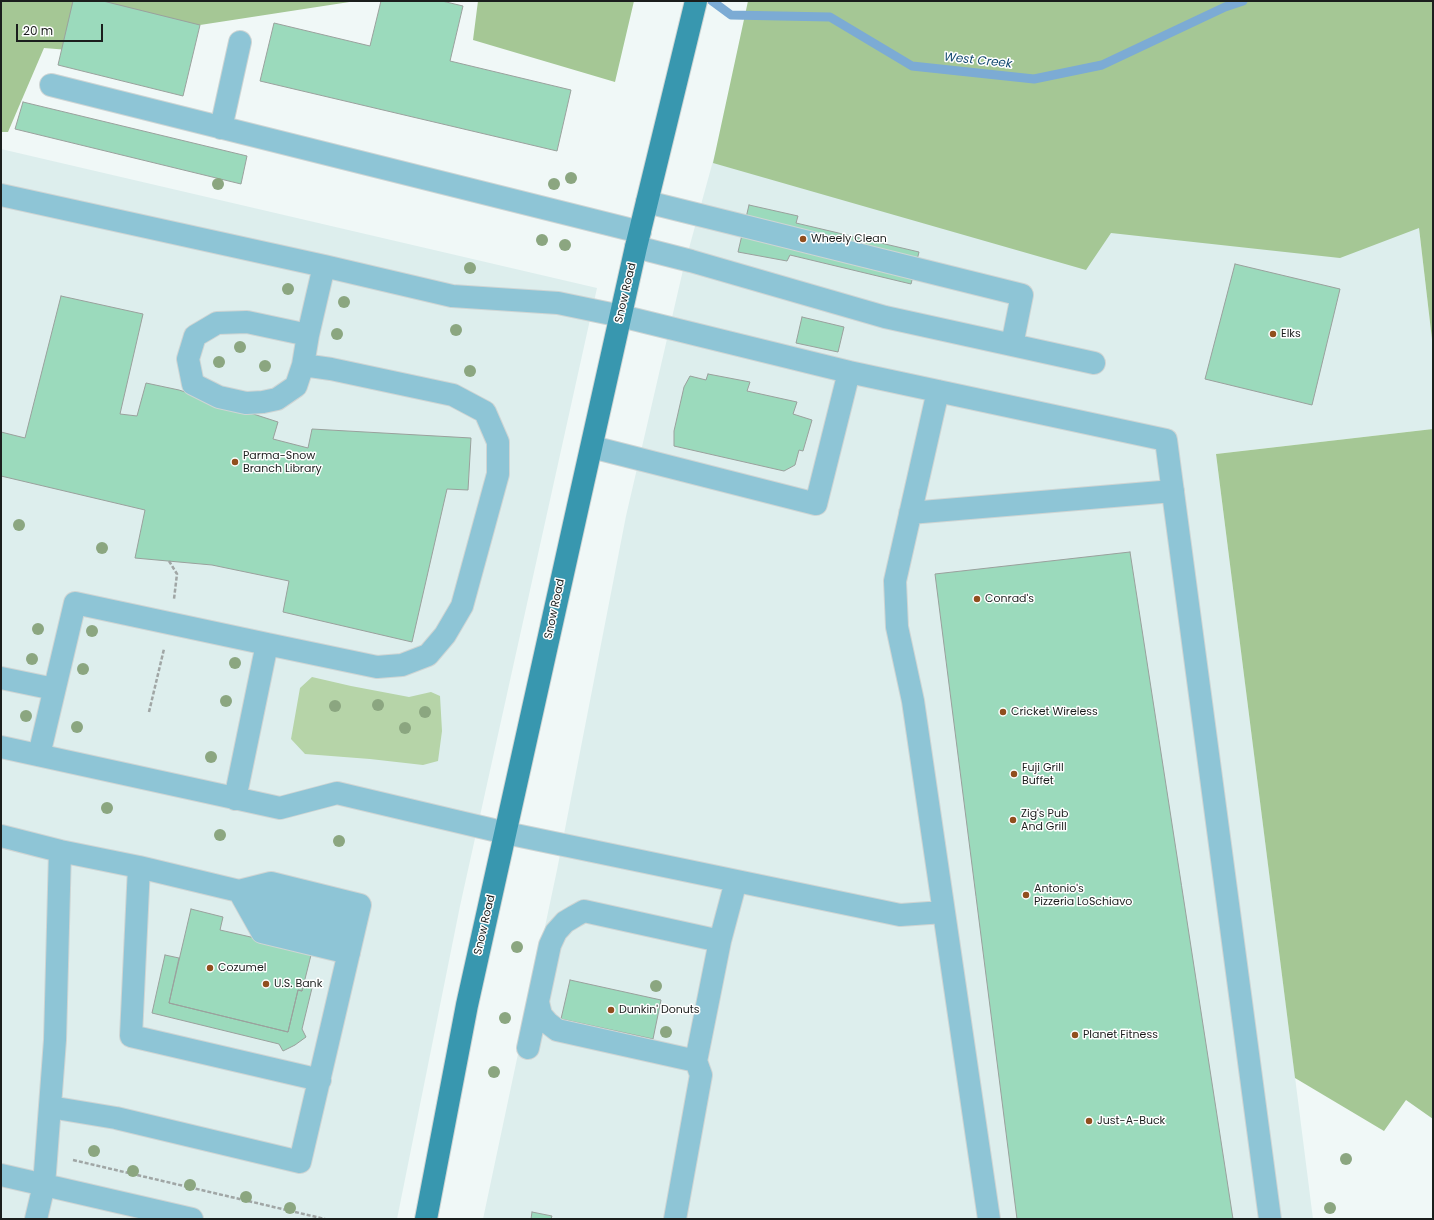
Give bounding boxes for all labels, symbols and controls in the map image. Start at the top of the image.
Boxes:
scale bar [18,16,105,42]
text: 20 m [23,22,53,39]
water label: West Creek [943,50,1013,72]
place label: Wheely Clean [811,232,887,246]
marker: Wheely Clean [798,234,808,244]
street label: Snow Road [613,262,639,324]
place label: Elks [1281,327,1301,341]
marker: Elks [1268,329,1278,339]
place label: Parma-Snow Branch Library [243,449,322,475]
marker: Parma-Snow Branch Library [230,457,240,467]
street label: Snow Road [542,578,568,640]
place label: Conrad's [985,592,1034,606]
marker: Conrad's [972,594,982,604]
place label: Cricket Wireless [1011,705,1098,719]
marker: Cricket Wireless [998,707,1008,717]
place label: Fuji Grill Buffet [1022,761,1064,787]
marker: Fuji Grill Buffet [1009,769,1019,779]
place label: Zig's Pub And Grill [1021,807,1068,833]
marker: Zig's Pub And Grill [1008,815,1018,825]
place label: Antonio's Pizzeria LoSchiavo [1034,882,1132,908]
marker: Antonio's Pizzeria LoSchiavo [1021,890,1031,900]
street label: Snow Road [472,894,498,956]
place label: Cozumel [218,961,266,975]
marker: Cozumel [205,963,215,973]
place label: U.S. Bank [274,977,322,991]
marker: U.S. Bank [261,979,271,989]
place label: Dunkin' Donuts [619,1003,700,1017]
marker: Dunkin' Donuts [606,1005,616,1015]
place label: Planet Fitness [1083,1028,1158,1042]
marker: Planet Fitness [1070,1030,1080,1040]
place label: Just-A-Buck [1097,1114,1165,1128]
marker: Just-A-Buck [1084,1116,1094,1126]

